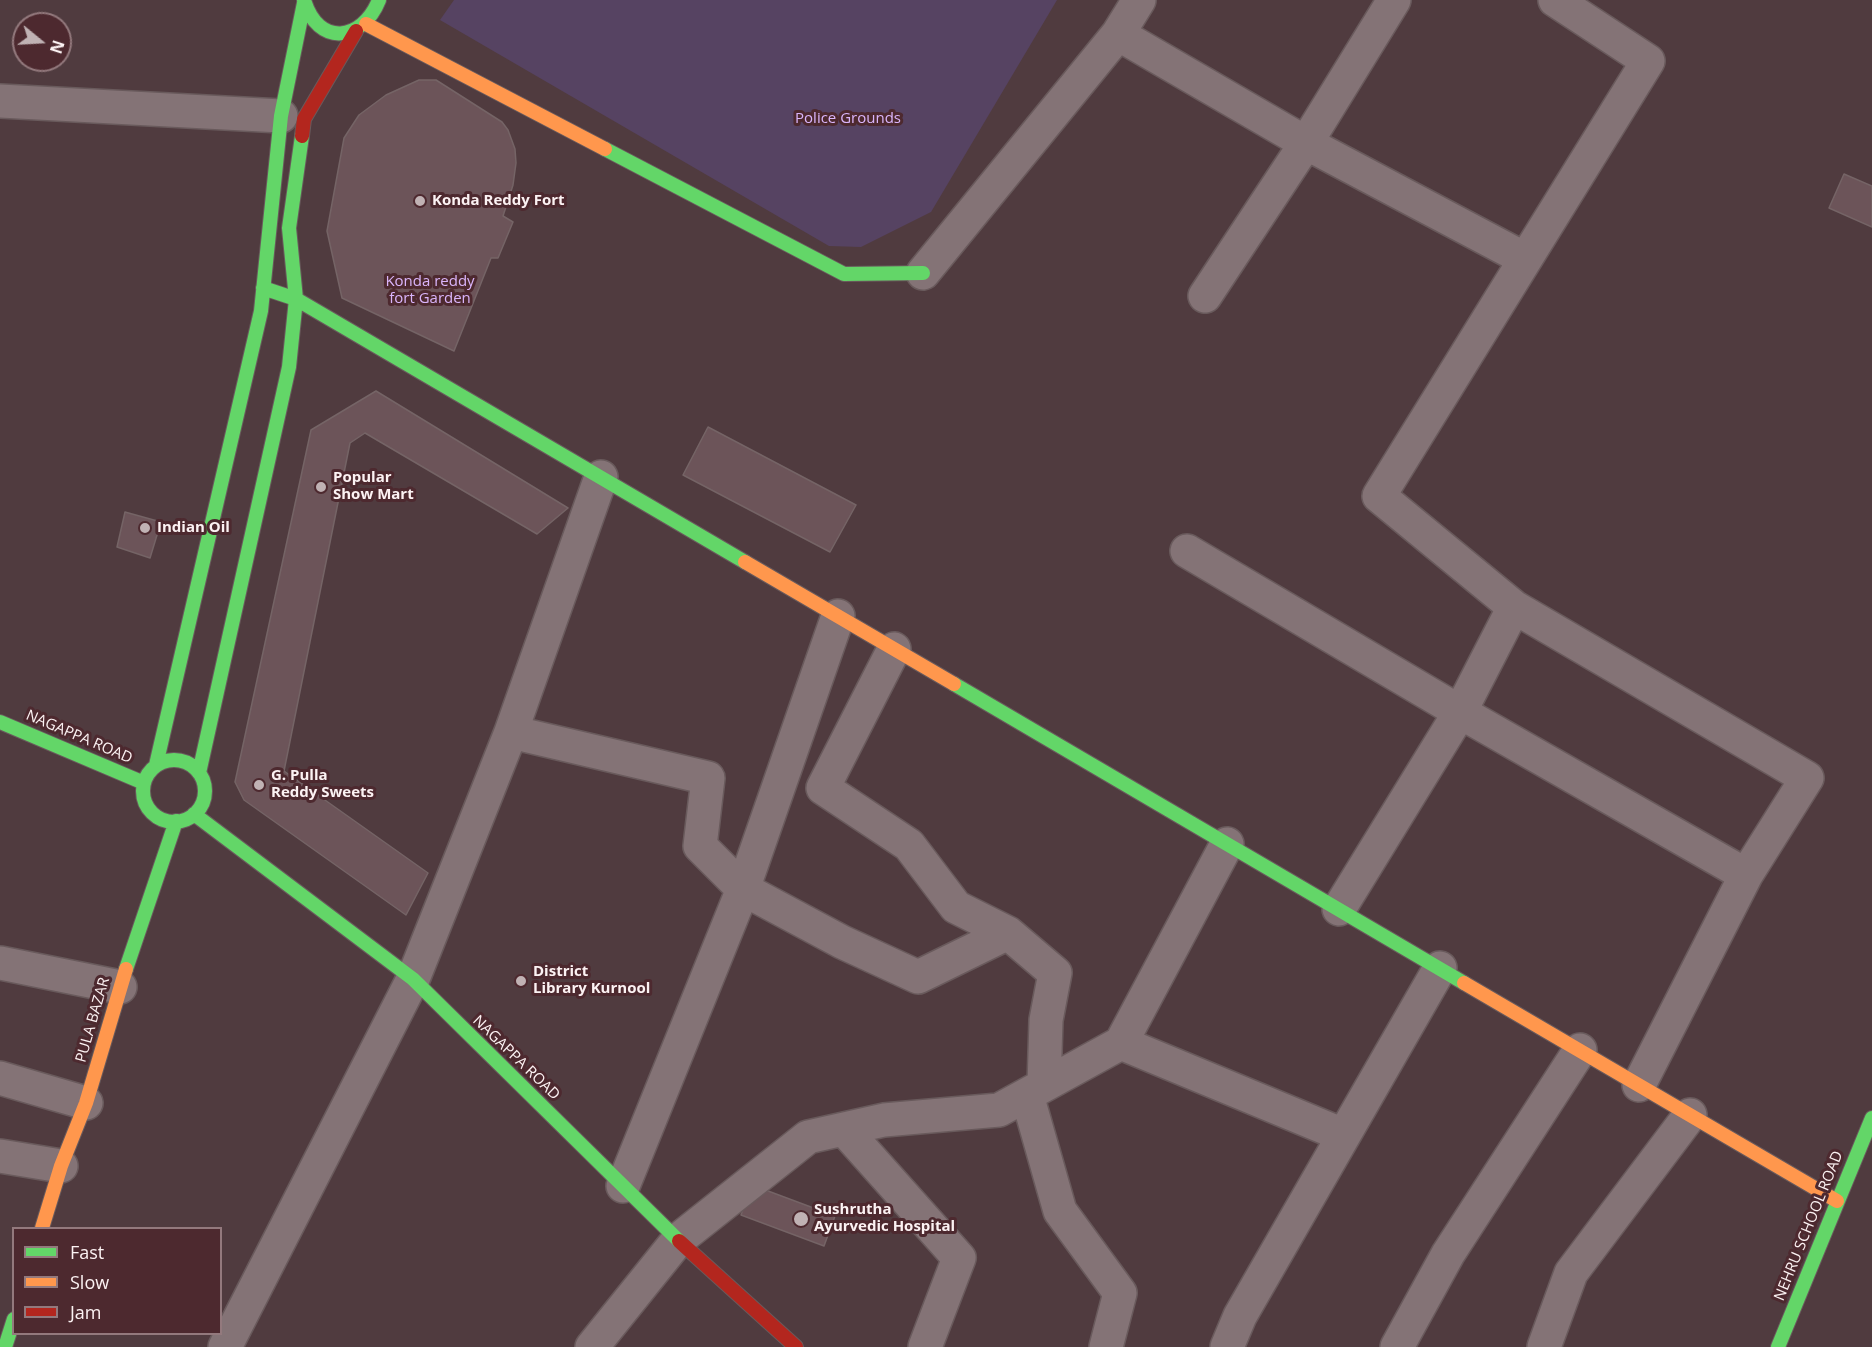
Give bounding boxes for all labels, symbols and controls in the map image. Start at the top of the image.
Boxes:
north arrow [12,12,72,72]
text: N [45,37,70,57]
park label: Police Grounds [795,110,901,128]
place label: Konda Reddy Fort [432,192,565,210]
marker: Konda Reddy Fort [413,194,427,208]
park label: Konda reddy fort Garden [385,273,475,308]
place label: Popular Show Mart [333,469,414,504]
marker: Popular Show Mart [314,480,328,494]
place label: Indian Oil [157,519,230,537]
marker: Indian Oil [138,521,152,535]
street label: NAGAPPA ROAD [23,706,135,768]
place label: G. Pulla Reddy Sweets [271,767,374,802]
marker: G. Pulla Reddy Sweets [252,778,266,792]
place label: District Library Kurnool [533,963,650,998]
marker: District Library Kurnool [514,974,528,988]
street label: PULA BAZAR [72,975,114,1065]
street label: NAGAPPA ROAD [469,1012,563,1104]
street label: NEHRU SCHOOL ROAD [1771,1149,1847,1303]
place label: Sushrutha Ayurvedic Hospital [814,1201,955,1236]
marker: Sushrutha Ayurvedic Hospital [792,1210,810,1228]
legend [12,1227,222,1335]
text: Fast [70,1240,104,1264]
text: Slow [70,1270,109,1294]
text: Jam [70,1300,102,1324]

